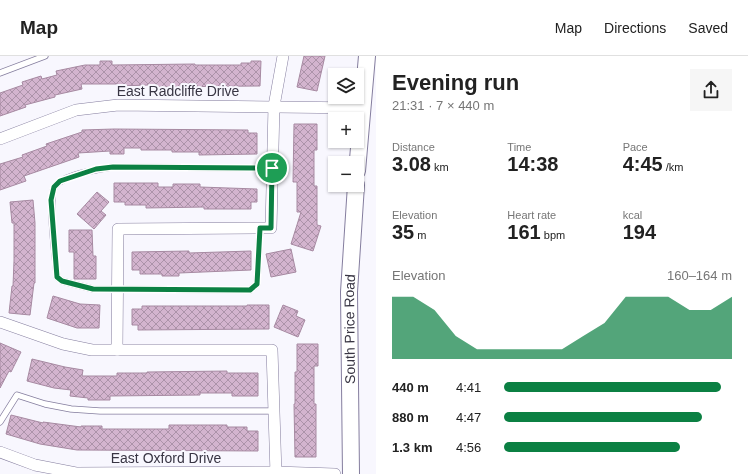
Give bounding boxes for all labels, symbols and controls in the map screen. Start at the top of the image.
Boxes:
text: Map [20,17,58,38]
text: Map [555,20,582,36]
text: Directions [604,20,666,36]
text: Saved [688,20,728,36]
map controls [328,68,364,192]
button: layers [328,68,364,104]
button: share [690,69,732,111]
text: Evening run [392,70,519,95]
street label: East Radcliffe Drive [117,83,240,99]
text: 21:31 · 7 × 440 m [392,98,494,113]
button: + [328,112,364,148]
text: Distance [392,141,435,153]
text: Time [507,141,531,153]
text: Pace [623,141,648,153]
pin [255,151,289,185]
text: 3.08 [392,153,431,175]
text: 14:38 [507,153,558,175]
text: 4:45 [623,153,663,175]
button: − [328,156,364,192]
icon: arrive [261,157,283,179]
text: km [431,161,449,173]
text: /km [663,161,683,173]
text: Elevation [392,209,437,221]
text: Heart rate [507,209,556,221]
text: kcal [623,209,642,221]
text: 35 [392,221,414,243]
text: 161 [507,221,541,243]
text: 194 [623,221,656,243]
text: m [414,229,426,241]
text: bpm [541,229,565,241]
text: Elevation [392,268,445,283]
text: 160–164 m [667,268,732,283]
street label: South Price Road [341,274,358,384]
text: 440 m [392,380,429,395]
text: 4:41 [456,380,481,395]
text: 880 m [392,410,429,425]
text: 4:47 [456,410,481,425]
text: 1.3 km [392,440,432,455]
text: 4:56 [456,440,481,455]
street label: East Oxford Drive [111,450,221,466]

